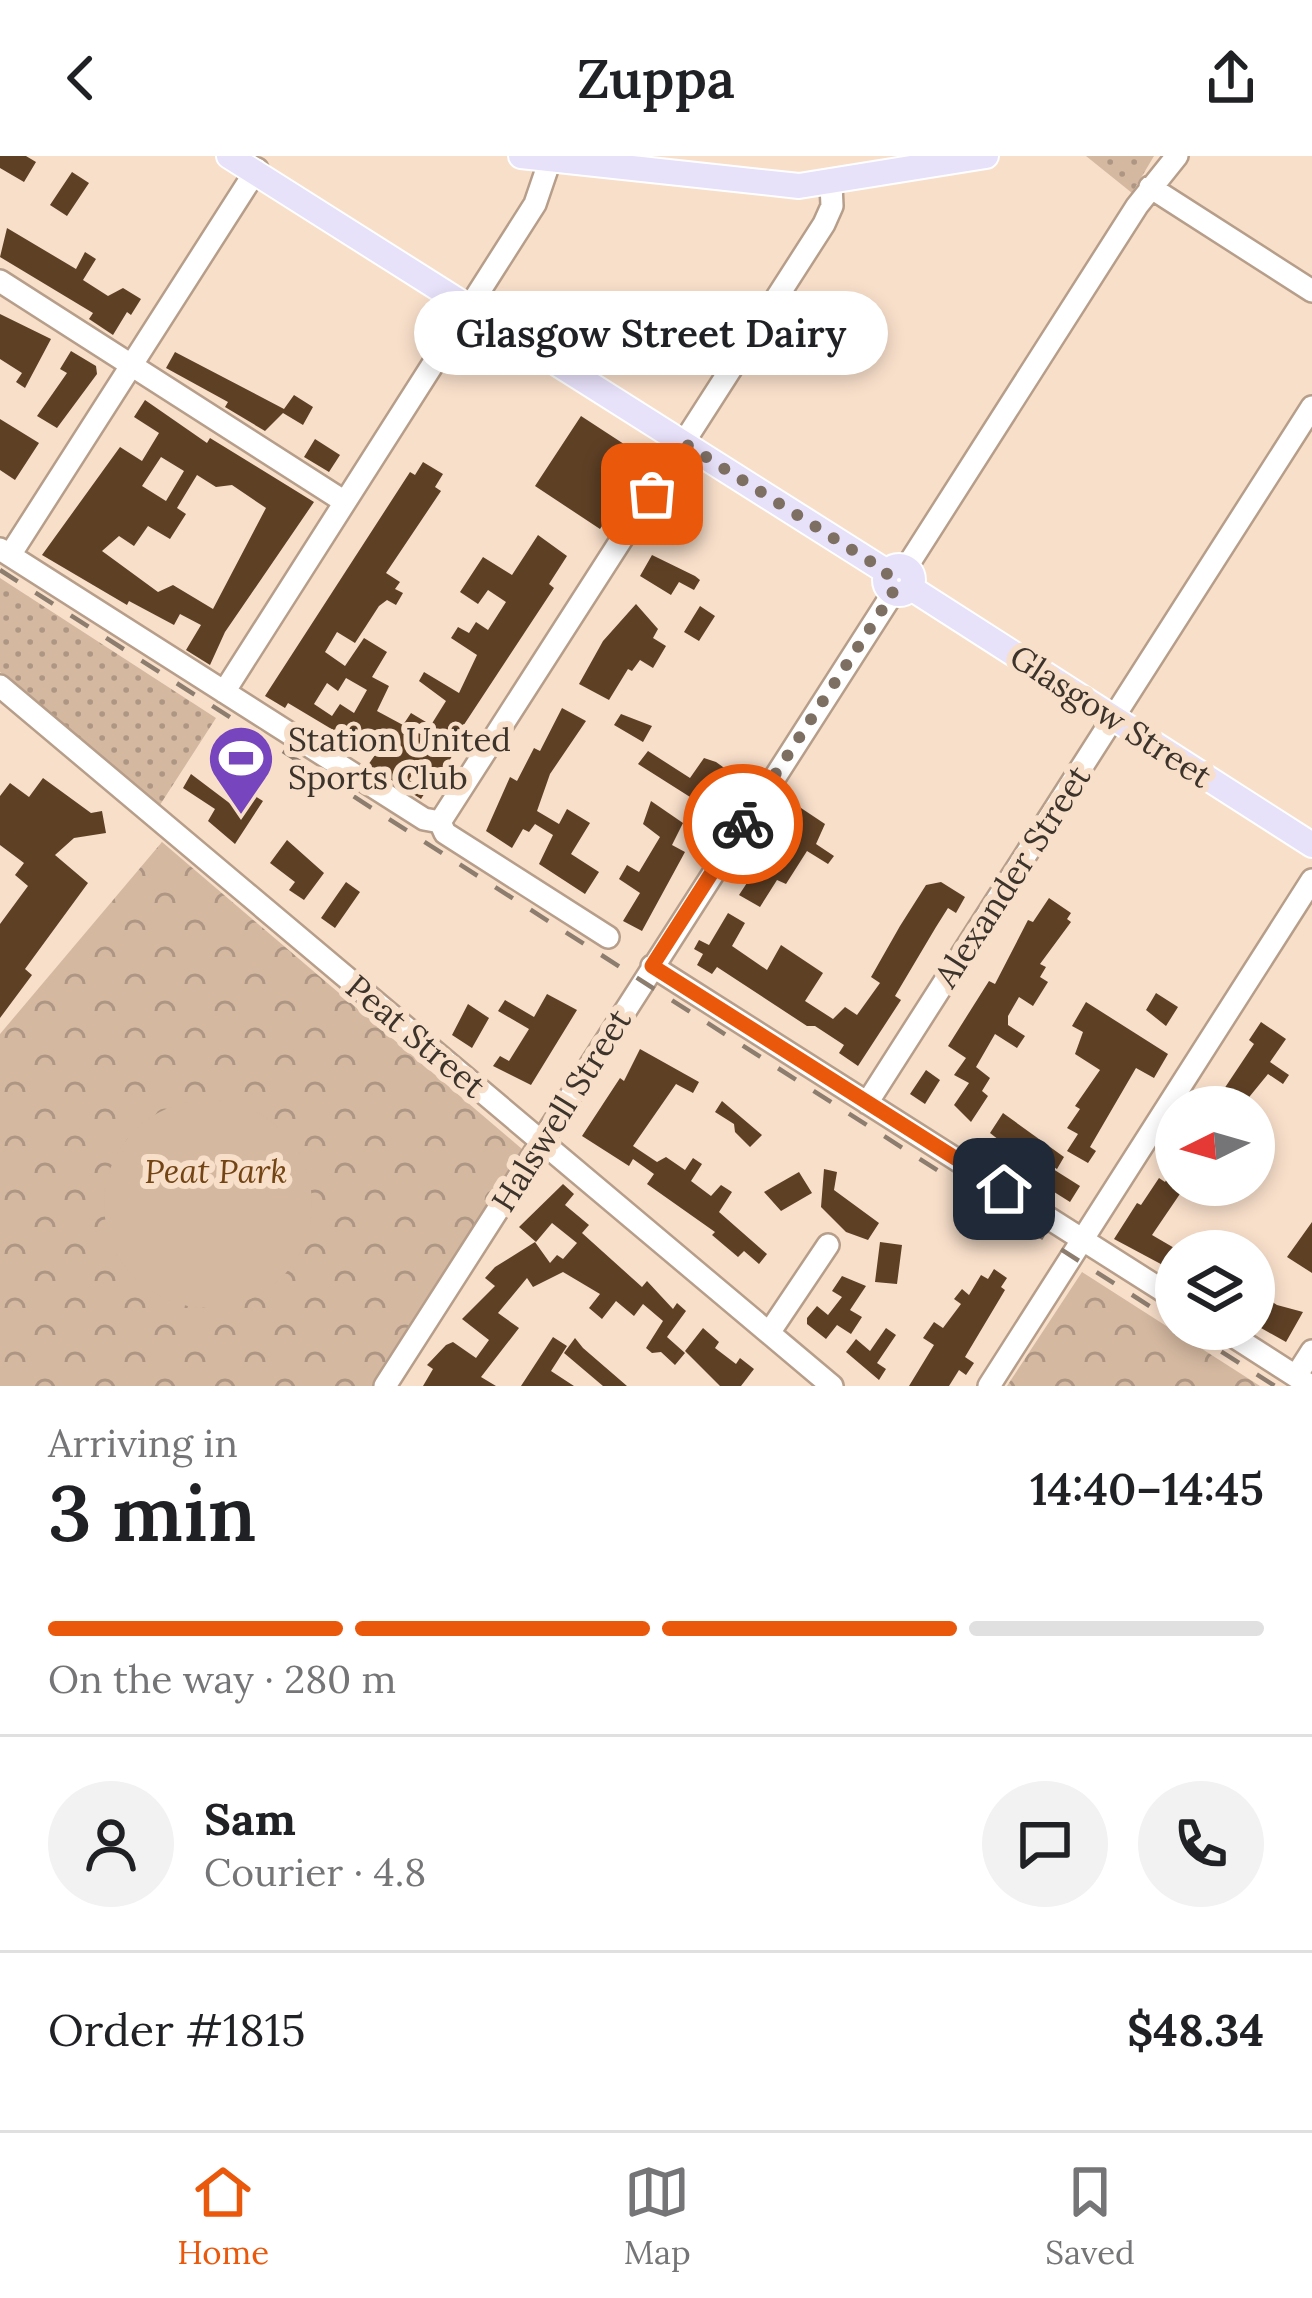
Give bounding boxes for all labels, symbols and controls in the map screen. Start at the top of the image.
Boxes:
text: Zuppa [577,44,735,113]
icon: back [48,45,114,111]
icon: share [1198,45,1264,111]
callout: Glasgow Street Dairy [415,290,889,374]
text: Glasgow Street Dairy [456,308,846,358]
pin [601,443,703,545]
icon: bag [619,461,685,527]
street label: Glasgow Street [1002,635,1220,797]
place label: Station United Sports Club [288,718,511,798]
sports icon: Station United Sports Club [206,723,276,817]
street label: Alexander Street [924,757,1099,996]
courier [683,764,803,884]
icon: bike [710,791,776,857]
street label: Peat Street [338,966,495,1107]
street label: Halswell Street [482,1001,640,1219]
north arrow [1155,1086,1275,1206]
map controls [1155,1086,1275,1350]
pin [953,1138,1055,1240]
park label: Peat Park [144,1150,288,1192]
icon: home [971,1156,1037,1222]
button: layers [1155,1230,1275,1350]
text: Arriving in [48,1418,238,1468]
text: 14:40–14:45 [1030,1460,1264,1517]
text: 3 min [48,1463,257,1562]
text: On the way · 280 m [48,1654,396,1704]
button: person [48,1781,174,1907]
button: chat [982,1781,1108,1907]
button: phone [1138,1781,1264,1907]
text: Sam [204,1790,296,1847]
text: Courier · 4.8 [204,1847,426,1897]
text: Order #1815 [48,2001,305,2058]
text: $48.34 [1127,2001,1264,2058]
tab: Home [177,2159,269,2273]
tab: Map [624,2159,691,2273]
tab: Saved [1045,2159,1135,2273]

